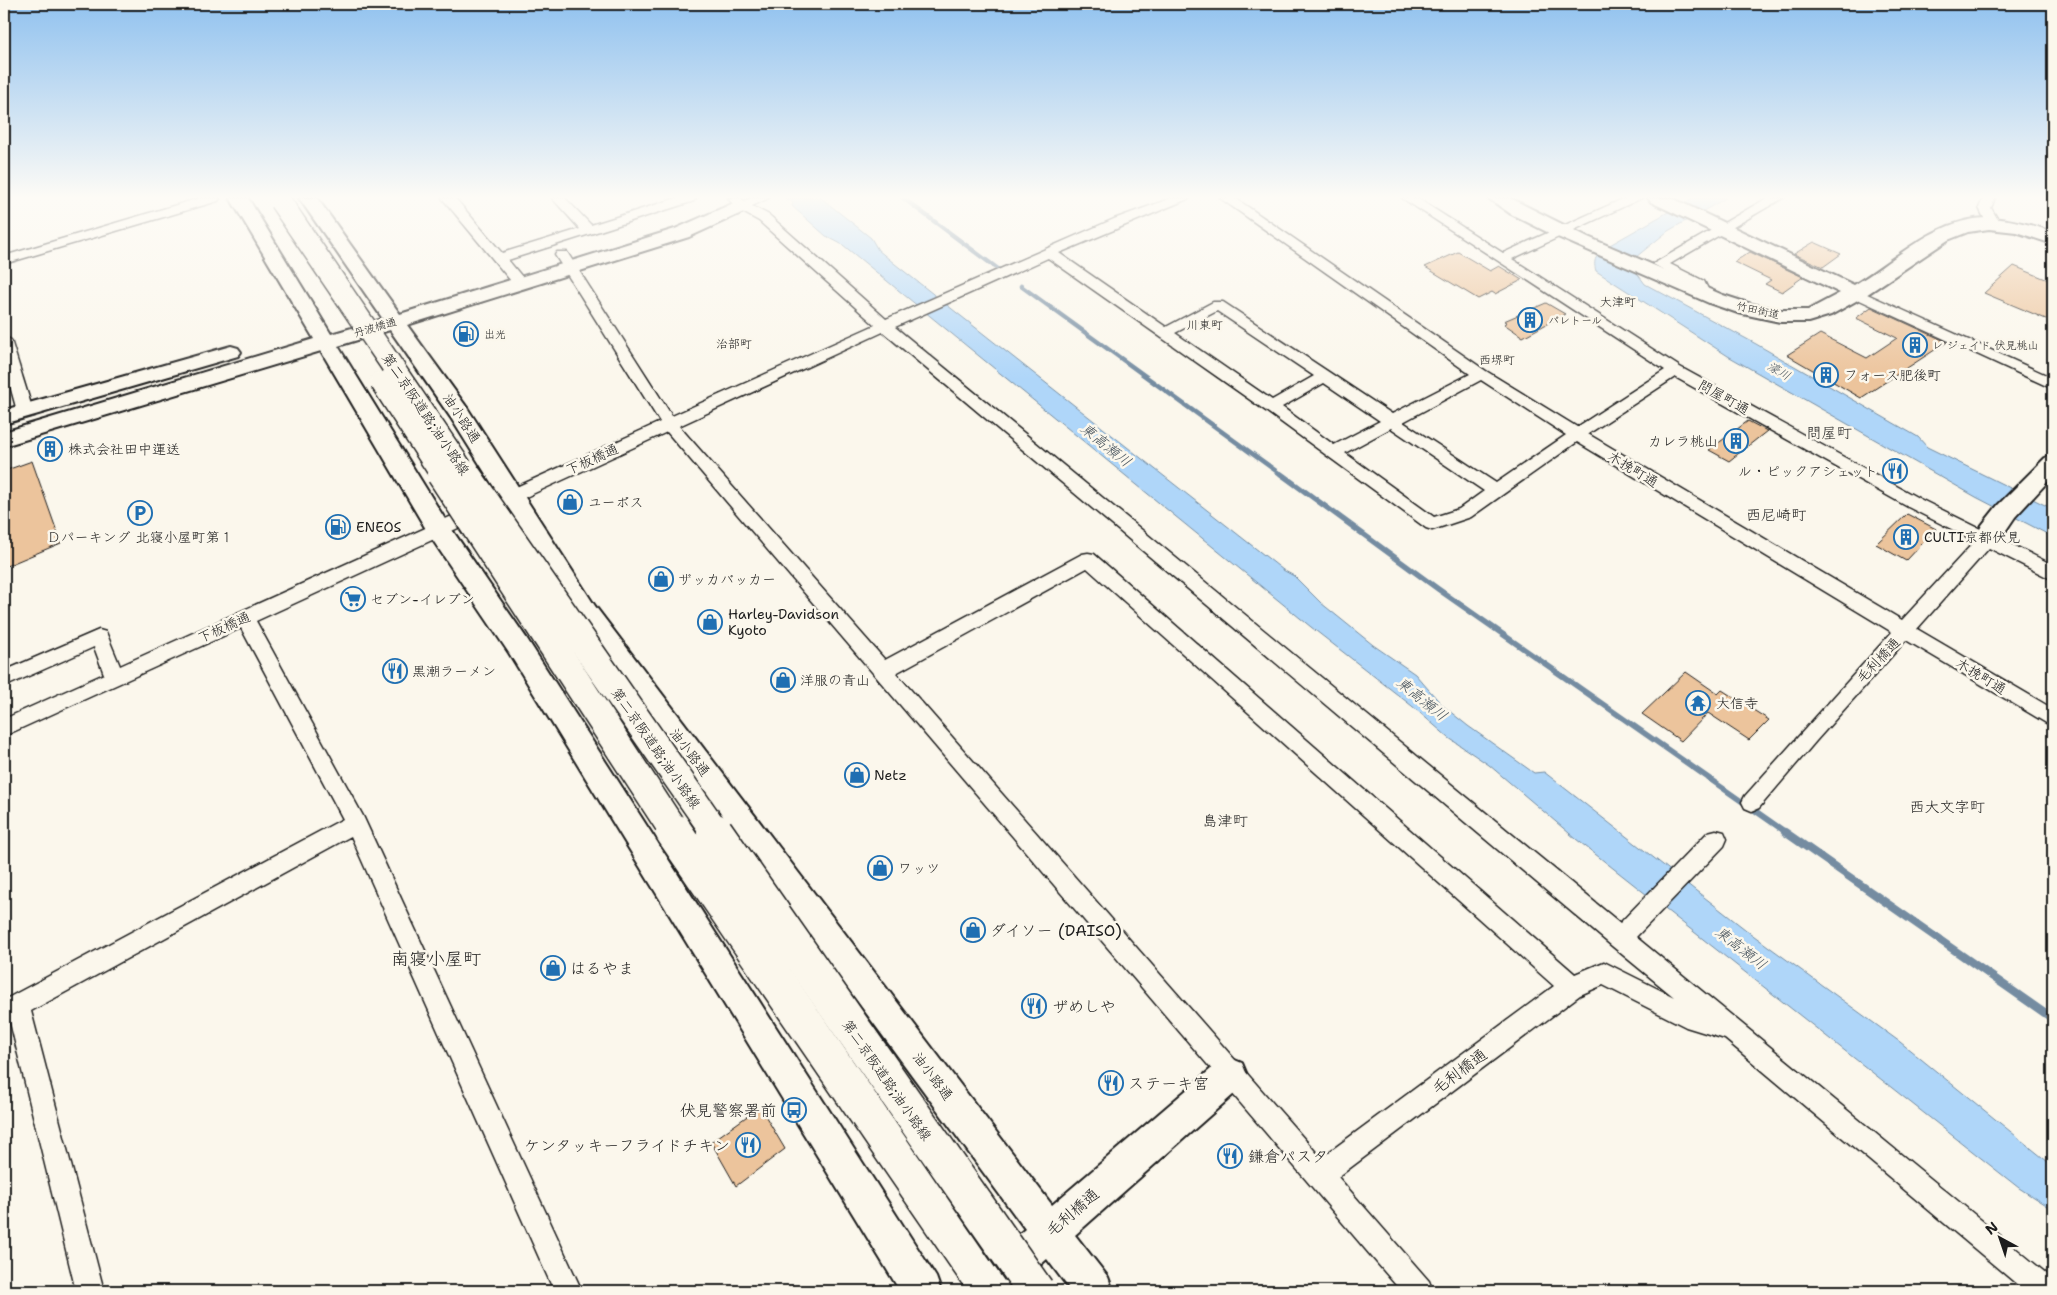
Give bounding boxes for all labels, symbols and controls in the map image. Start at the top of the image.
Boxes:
district label: 大津町 [1600,294,1636,310]
street label: 竹田街道 [1735,298,1781,323]
building icon: パレトール [1517,307,1543,333]
place label: パレトール [1548,313,1602,328]
street label: 丹波橋通 [352,314,398,341]
district label: 川東町 [1187,317,1223,333]
fuel station icon: 出光 [453,321,479,347]
place label: 出光 [484,327,506,342]
building icon: レ ジェイド 伏見桃山 [1902,332,1928,358]
district label: 治部町 [716,336,752,352]
place label: レ ジェイド 伏見桃山 [1932,338,2039,353]
street label: 第二京阪道路;油小路線 [378,349,474,479]
district label: 西堺町 [1479,352,1515,368]
water label: 濠川 [1765,358,1793,384]
building icon: フォース肥後町 [1813,362,1839,388]
place label: フォース肥後町 [1844,366,1941,384]
street label: 問屋町通 [1695,376,1753,418]
street label: 油小路通 [439,390,485,446]
water label: 東高瀬川 [1076,418,1136,472]
district label: 問屋町 [1806,423,1852,443]
building icon: カレラ桃山 [1723,428,1749,454]
place label: カレラ桃山 [1648,432,1718,450]
building icon: 株式会社田中運送 [37,436,63,462]
street label: 下板橋通 [563,439,621,479]
place label: 株式会社田中運送 [68,440,180,458]
street label: 木挽町通 [1604,447,1662,491]
restaurant icon: ル・ピックアシェット [1882,458,1908,484]
place label: ル・ピックアシェット [1738,462,1878,480]
shop icon: ユーポス [557,489,583,515]
place label: ユーポス [588,493,643,511]
parking icon: Ｄパーキング 北寝小屋町第１ [127,500,153,526]
district label: 西尼崎町 [1746,505,1807,525]
fuel station icon: ENEOS [325,514,351,540]
place label: ENEOS [356,518,401,536]
building icon: CULTI京都伏見 [1893,524,1919,550]
place label: Ｄパーキング 北寝小屋町第１ [47,528,233,546]
place label: CULTI京都伏見 [1924,528,2020,546]
shop icon: ザッカバッカー [648,566,674,592]
place label: ザッカバッカー [678,570,776,588]
supermarket icon: セブン-イレブン [340,586,366,612]
place label: セブン-イレブン [370,590,475,608]
place label: Harley-Davidson Kyoto [728,605,839,639]
street label: 下板橋通 [195,607,253,647]
shop icon: Harley-Davidson Kyoto [697,609,723,635]
street label: 毛利橋通 [1852,633,1904,687]
street label: 木挽町通 [1952,654,2010,698]
restaurant icon: 黒潮ラーメン [382,658,408,684]
place label: 黒潮ラーメン [412,662,496,680]
shop icon: 洋服の青山 [770,667,796,693]
place label: 洋服の青山 [800,671,870,689]
water label: 東高瀬川 [1392,672,1452,726]
street label: 第二京阪道路;油小路線 [607,684,705,812]
temple icon: 大信寺 [1685,690,1711,716]
place label: 大信寺 [1716,694,1758,712]
street label: 油小路通 [666,724,714,780]
shop icon: Netz [844,762,870,788]
place label: Netz [874,766,907,784]
district label: 西大文字町 [1909,797,1985,817]
district label: 島津町 [1202,811,1248,831]
shop icon: ワッツ [867,855,893,881]
place label: ワッツ [898,859,940,877]
shop icon: ダイソー (DAISO) [960,917,986,943]
place label: ダイソー (DAISO) [990,920,1122,941]
water label: 東高瀬川 [1711,922,1771,974]
district label: 南寝小屋町 [391,947,481,971]
shop icon: はるやま [540,955,566,981]
place label: はるやま [570,958,634,979]
restaurant icon: ザめしや [1021,993,1047,1019]
place label: ザめしや [1052,996,1116,1017]
street label: 第二京阪道路;油小路線 [838,1016,936,1144]
street label: 毛利橋通 [1427,1044,1491,1099]
street label: 油小路通 [909,1048,957,1104]
restaurant icon: ステーキ宮 [1098,1070,1124,1096]
place label: ステーキ宮 [1128,1073,1209,1094]
bus stop icon: 伏見警察署前 [781,1097,807,1123]
place label: 伏見警察署前 [680,1100,776,1121]
restaurant icon: ケンタッキーフライドチキン [735,1132,761,1158]
place label: ケンタッキーフライドチキン [524,1135,730,1156]
restaurant icon: 鎌倉パスタ [1217,1143,1243,1169]
place label: 鎌倉パスタ [1248,1146,1328,1167]
street label: 毛利橋通 [1041,1183,1103,1241]
north arrow [1974,1212,2024,1262]
text: N [1982,1218,2002,1239]

